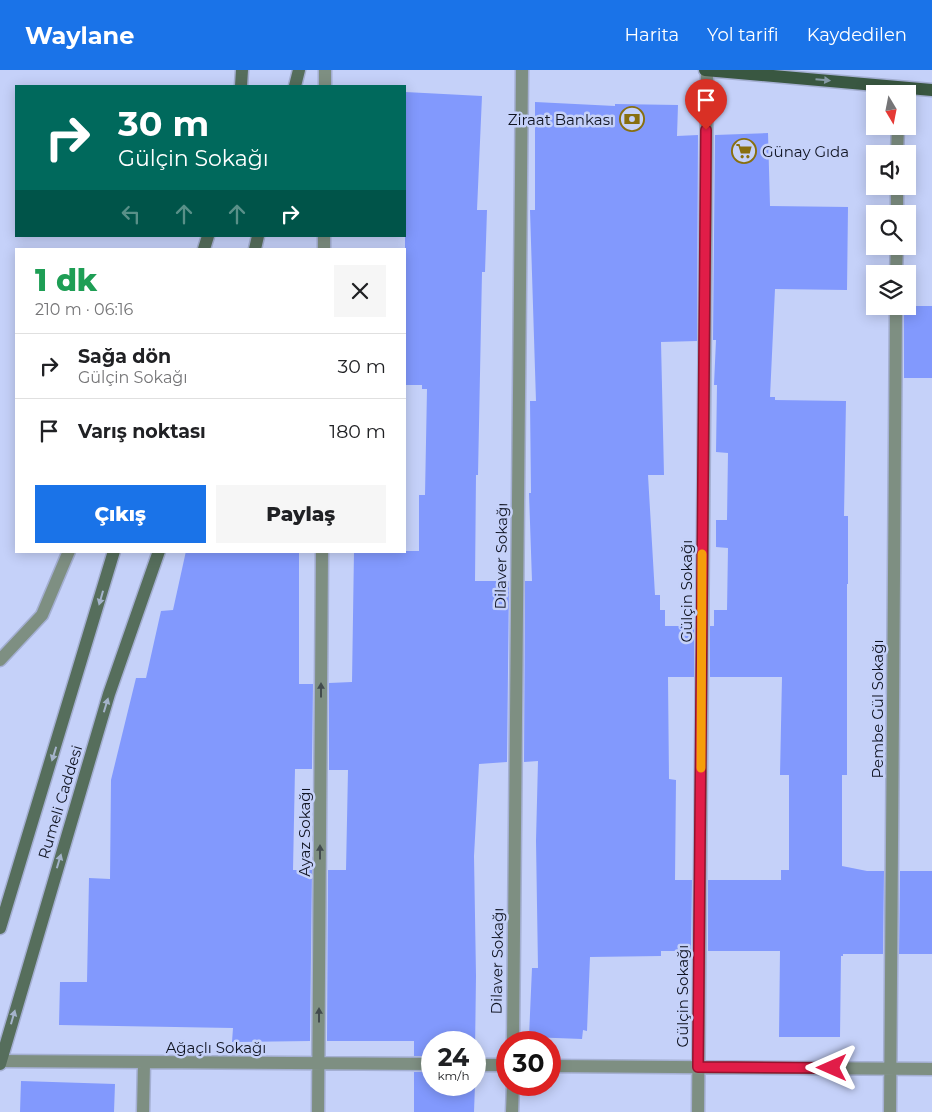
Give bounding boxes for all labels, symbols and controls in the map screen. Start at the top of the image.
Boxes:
text: Waylane [25,21,134,50]
text: Harita [624,24,679,46]
text: Yol tarifi [707,24,779,46]
text: Kaydedilen [807,24,907,46]
one-way arrow [816,77,832,85]
pin [685,79,727,130]
north arrow [866,85,916,135]
map controls [866,85,916,315]
icon: arrive [692,86,720,114]
text: 30 m [118,102,209,145]
icon: right [35,105,100,170]
bank icon: Ziraat Bankası [619,106,645,132]
place label: Ziraat Bankası [508,110,614,129]
supermarket icon: Günay Gıda [731,138,757,164]
place label: Günay Gıda [762,142,849,161]
text: Gülçin Sokağı [118,145,269,172]
button: sound [866,145,916,195]
icon: left [117,200,145,228]
icon: ahead [170,200,198,228]
icon: ahead [223,200,251,228]
icon: right [276,200,304,228]
button: search [866,205,916,255]
text: 1 dk [35,262,97,299]
button: close [334,265,386,317]
button: layers [866,265,916,315]
text: 210 m · 06:16 [35,300,133,319]
text: Sağa dön [78,345,171,368]
icon: right [35,352,63,380]
text: 30 m [338,355,386,378]
text: Gülçin Sokağı [78,368,188,387]
icon: arrive [35,417,63,445]
text: Varış noktası [78,420,206,443]
text: 180 m [329,420,386,443]
button: Çıkış [35,485,206,543]
button: Paylaş [216,485,386,543]
street label: Dilaver Sokağı [491,502,511,610]
street label: Gülçin Sokağı [677,540,696,642]
one-way arrow [96,591,104,606]
street label: Pembe Gül Sokağı [868,640,887,778]
one-way arrow [317,681,325,697]
one-way arrow [102,697,110,712]
street label: Rumeli Caddesi [34,743,86,861]
one-way arrow [49,746,57,761]
street label: Ayaz Sokağı [295,787,314,877]
one-way arrow [316,844,324,860]
one-way arrow [56,853,64,868]
street label: Dilaver Sokağı [487,907,507,1015]
street label: Gülçin Sokağı [673,945,692,1047]
one-way arrow [315,1006,323,1022]
one-way arrow [10,1009,18,1024]
speed limit sign: 30 [496,1031,561,1096]
street label: Ağaçlı Sokağı [166,1038,266,1057]
position arrow [805,1041,857,1093]
text: 24 [438,1042,469,1072]
text: km/h [437,1068,470,1083]

